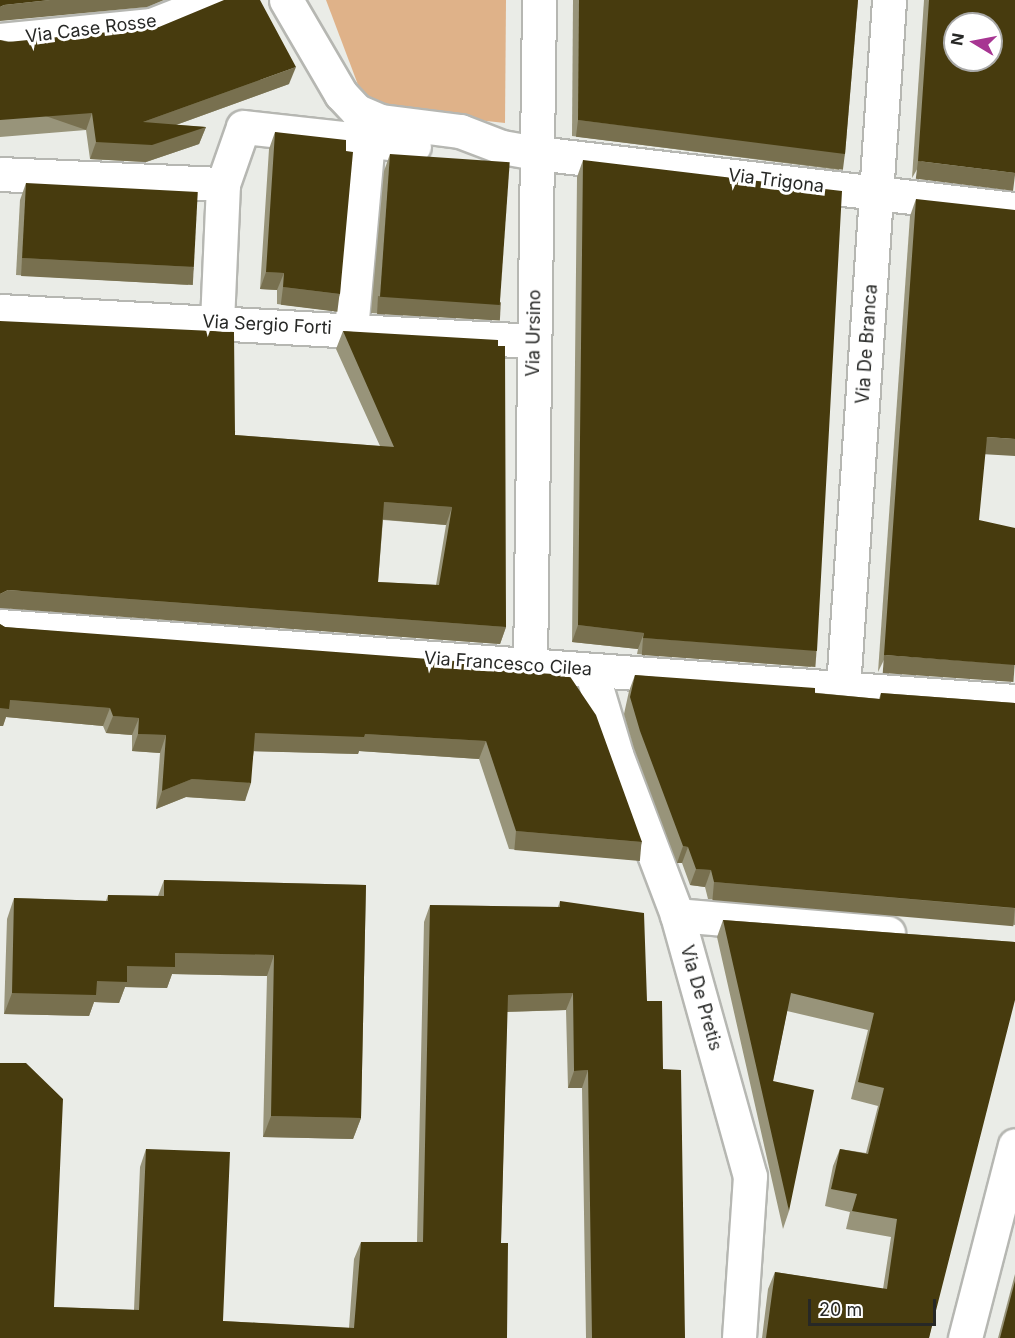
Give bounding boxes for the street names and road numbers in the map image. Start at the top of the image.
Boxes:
street label: Via Case Rosse [24,10,158,48]
street label: Via Trigona [727,164,825,198]
street label: Via De Branca [852,283,882,405]
street label: Via Ursino [522,289,546,377]
street label: Via Sergio Forti [202,311,332,339]
street label: Via Francesco Cilea [423,647,593,681]
street label: Via De Pretis [676,943,726,1053]

